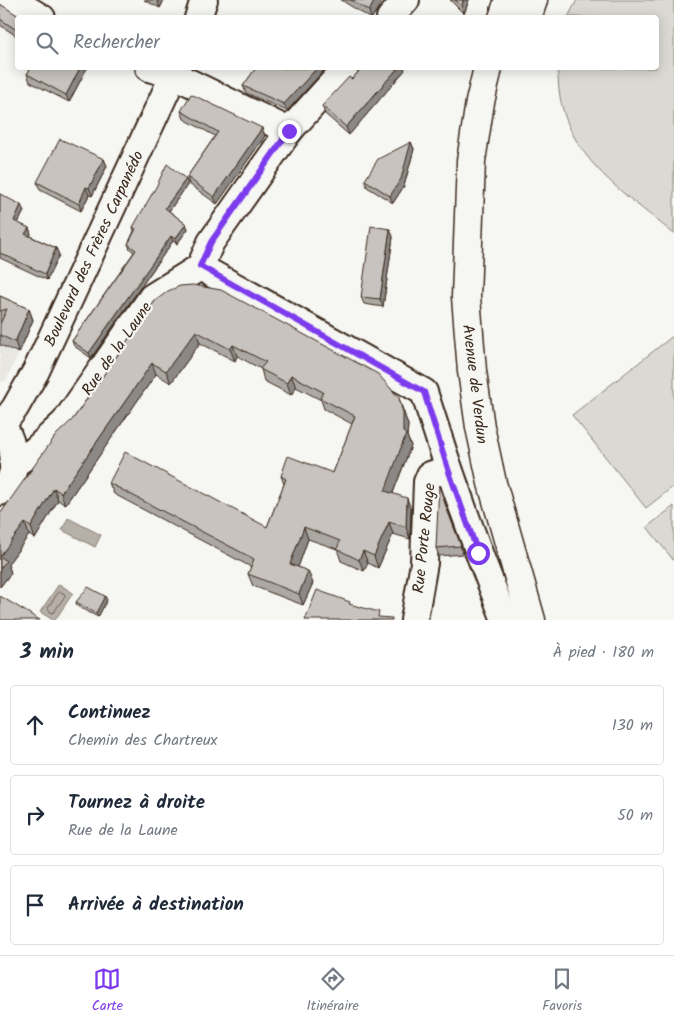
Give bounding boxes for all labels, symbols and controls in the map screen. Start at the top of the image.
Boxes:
search box [15,15,659,70]
text: Rechercher [73,28,160,58]
icon: search [33,29,61,57]
route end [278,120,301,143]
street label: Boulevard des Frères Carpanédo [38,147,151,351]
street label: Rue de la Laune [76,297,159,401]
street label: Avenue de Verdun [455,323,494,445]
street label: Rue Porte Rouge [406,482,443,595]
route start [467,542,490,565]
text: 3 min [20,636,74,669]
text: À pied · 180 m [553,640,654,665]
text: Continuez [68,698,151,728]
icon: ahead [21,711,49,739]
text: 130 m [612,713,653,738]
text: Chemin des Chartreux [68,728,217,753]
text: Tournez à droite [68,788,205,818]
icon: right [21,801,49,829]
text: 50 m [617,803,653,828]
text: Rue de la Laune [68,818,178,843]
text: Arrivée à destination [68,890,244,920]
icon: arrive [21,891,49,919]
tab: Carte [92,965,123,1017]
tab: Itinéraire [307,965,359,1017]
tab: Favoris [542,965,582,1017]

